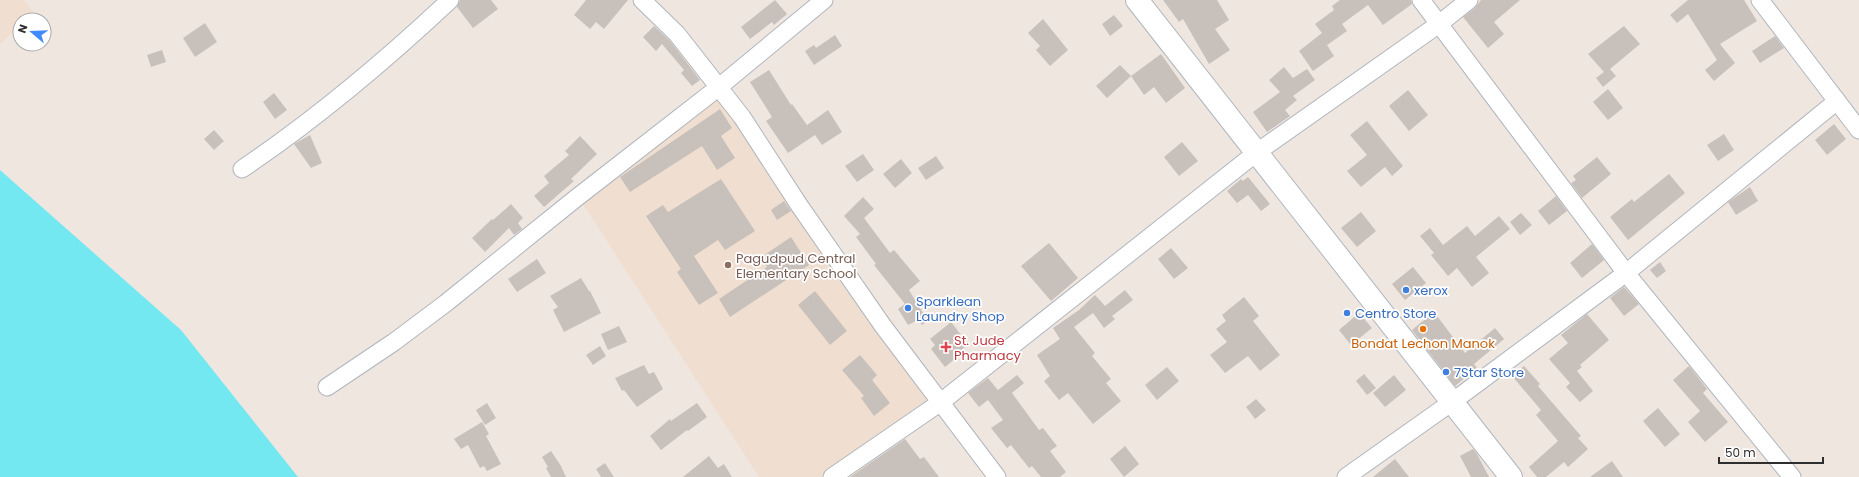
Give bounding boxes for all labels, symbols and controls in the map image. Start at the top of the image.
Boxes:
north arrow [12,12,52,52]
text: N [14,22,31,35]
place label: Pagudpud Central Elementary School [736,249,857,283]
marker: Pagudpud Central Elementary School [723,260,733,270]
place label: xerox [1414,281,1448,300]
marker: xerox [1401,285,1411,295]
place label: Sparklean Laundry Shop [916,292,1005,326]
marker: Sparklean Laundry Shop [903,303,913,313]
place label: Centro Store [1355,304,1436,323]
marker: Centro Store [1342,308,1352,318]
marker: Bondat Lechon Manok [1418,324,1428,334]
place label: St. Jude Pharmacy [954,331,1022,365]
place label: Bondat Lechon Manok [1351,334,1495,353]
marker: St. Jude Pharmacy [941,342,951,352]
place label: 7Star Store [1454,363,1524,382]
marker: 7Star Store [1441,367,1451,377]
scale bar [1719,439,1823,465]
text: 50 m [1725,444,1756,461]

